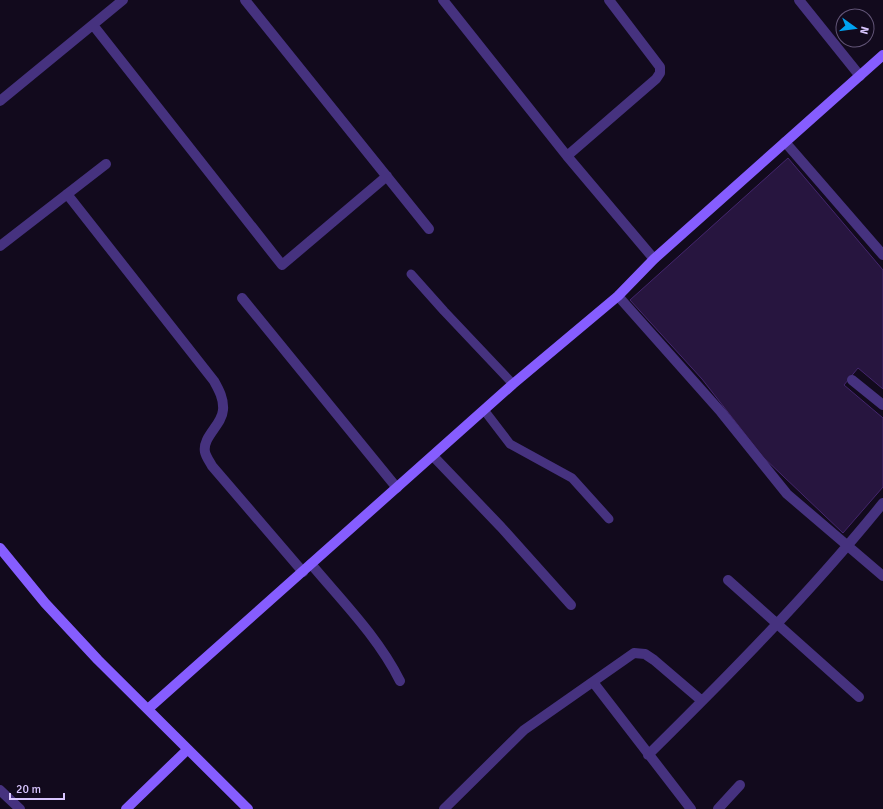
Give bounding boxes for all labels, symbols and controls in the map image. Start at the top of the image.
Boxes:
north arrow [835,8,875,48]
text: N [857,25,871,36]
scale bar [10,775,64,801]
text: 20 m [16,782,41,797]

